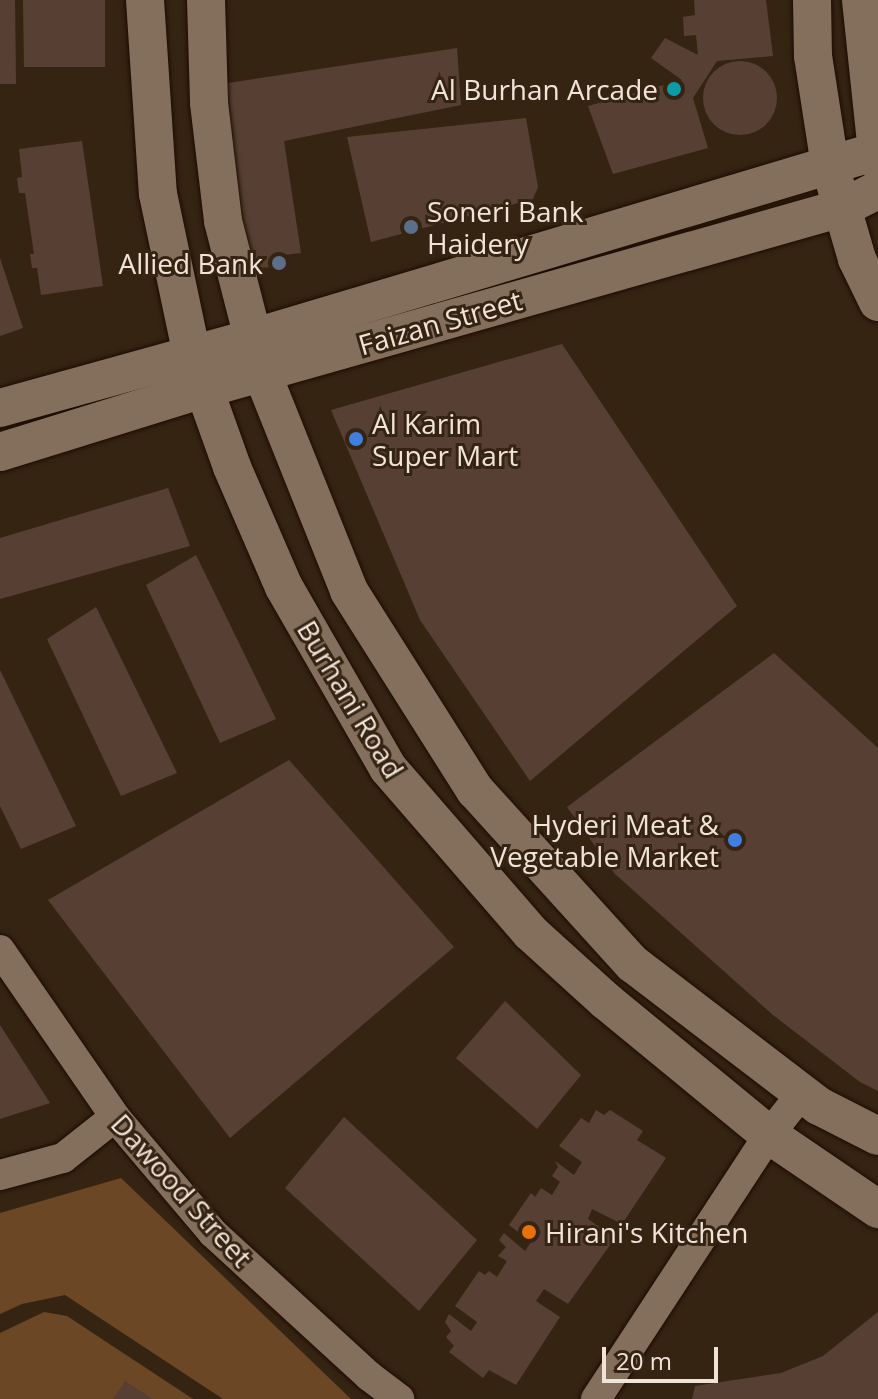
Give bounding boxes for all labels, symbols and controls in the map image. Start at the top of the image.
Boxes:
place label: Al Burhan Arcade [431,72,658,106]
marker: Al Burhan Arcade [665,80,683,98]
place label: Soneri Bank Haidery [427,194,583,260]
marker: Soneri Bank Haidery [402,218,420,236]
place label: Allied Bank [118,246,263,280]
marker: Allied Bank [270,254,288,272]
street label: Faizan Street [354,283,526,361]
place label: Al Karim Super Mart [372,406,518,472]
marker: Al Karim Super Mart [347,430,365,448]
street label: Burhani Road [291,614,411,784]
place label: Hyderi Meat & Vegetable Market [490,807,719,873]
marker: Hyderi Meat & Vegetable Market [726,831,744,849]
street label: Dawood Street [105,1107,259,1273]
place label: Hirani's Kitchen [545,1215,748,1249]
marker: Hirani's Kitchen [520,1223,538,1241]
scale bar [606,1331,722,1381]
text: 20 m [616,1344,672,1377]

